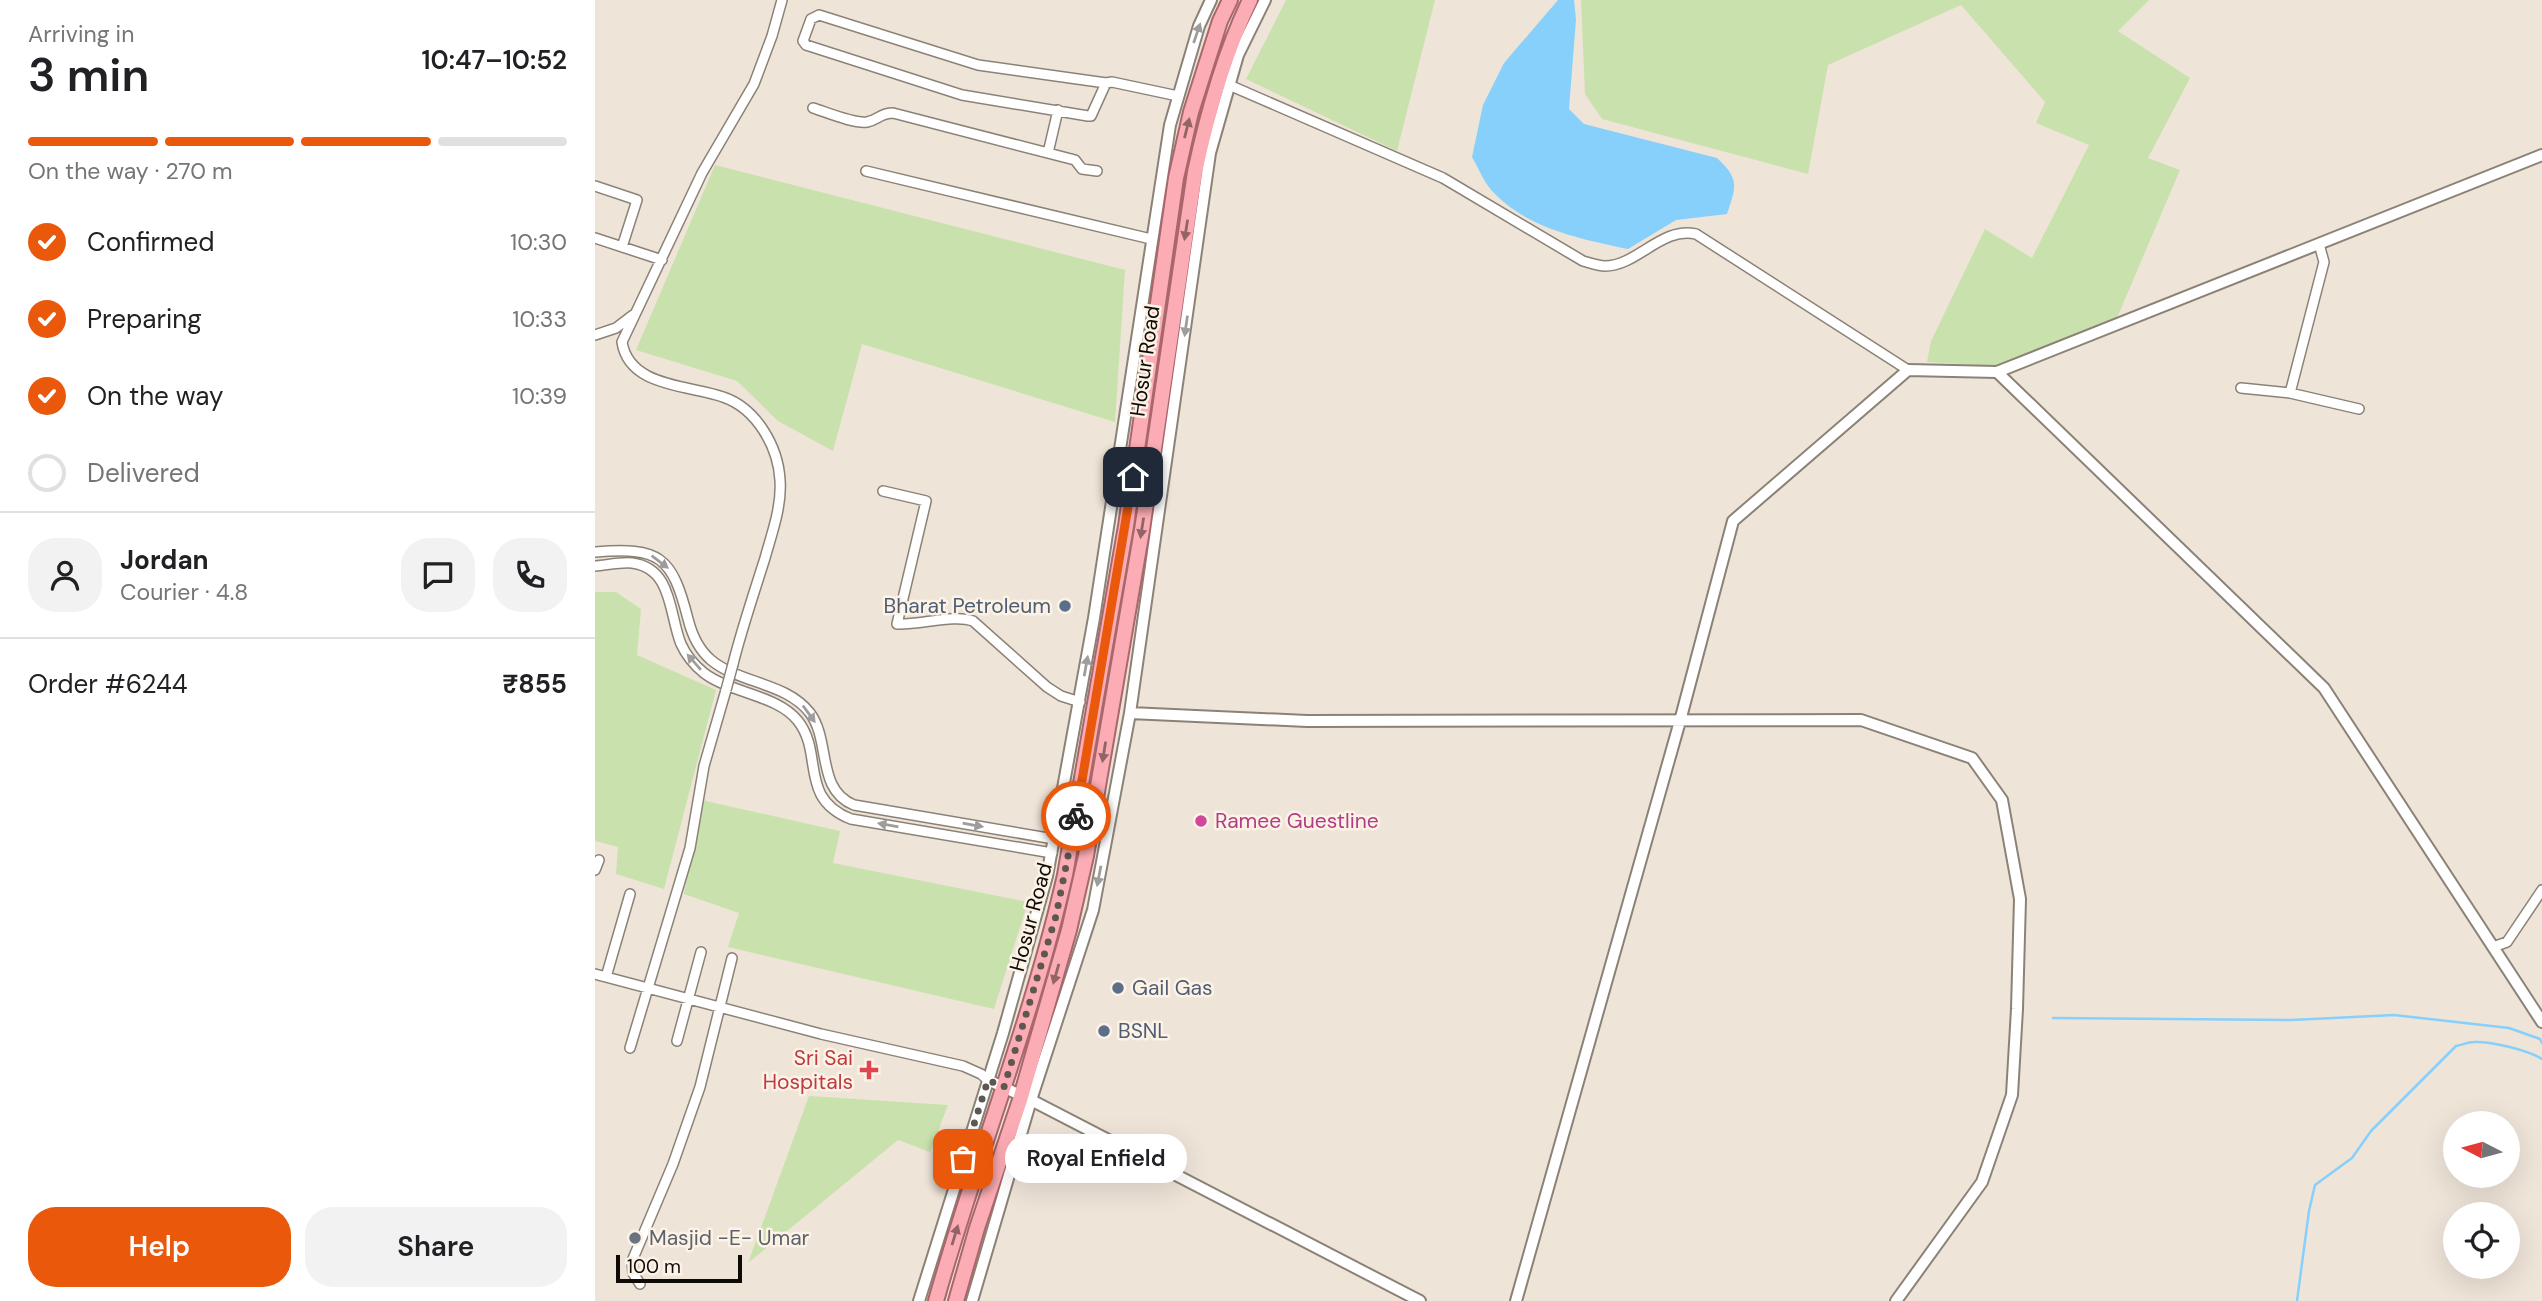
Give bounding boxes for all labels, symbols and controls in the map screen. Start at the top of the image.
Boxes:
text: Arriving in [28,19,134,49]
one-way arrow [1192,22,1203,43]
text: 10:47–10:52 [421,43,567,77]
text: 3 min [28,45,149,105]
one-way arrow [1182,117,1193,139]
text: On the way · 270 m [28,156,233,186]
one-way arrow [1180,219,1191,241]
icon: check [28,223,66,261]
text: Confirmed [87,225,214,259]
text: 10:30 [510,227,567,257]
icon: check [28,300,66,338]
text: Preparing [87,302,202,336]
text: 10:33 [512,304,567,334]
street label: Hosur Road [1123,304,1167,418]
one-way arrow [1180,315,1191,337]
icon: check [28,377,66,415]
text: On the way [87,379,223,413]
text: 10:39 [512,381,567,411]
pin [1103,447,1163,507]
text: Delivered [87,456,200,490]
icon: home [1114,458,1152,496]
one-way arrow [1136,517,1147,539]
button: person [28,538,102,612]
button: chat [401,538,475,612]
button: phone [493,538,567,612]
text: Jordan [120,543,209,577]
one-way arrow [650,554,668,569]
text: Courier · 4.8 [120,577,248,607]
place label: Bharat Petroleum [884,592,1051,620]
marker: Bharat Petroleum [1057,598,1073,614]
one-way arrow [687,653,702,670]
one-way arrow [1081,655,1092,677]
text: Order #6244 [28,667,188,701]
text: ₹855 [502,667,567,701]
one-way arrow [801,704,816,722]
one-way arrow [1098,741,1109,763]
courier [1041,781,1111,851]
icon: bike [1057,797,1095,835]
place label: Ramee Guestline [1215,807,1379,835]
marker: Ramee Guestline [1193,813,1209,829]
one-way arrow [877,819,899,830]
one-way arrow [962,820,984,831]
street label: Hosur Road [1003,859,1059,975]
one-way arrow [1094,865,1105,887]
one-way arrow [1051,964,1061,985]
place label: Gail Gas [1132,974,1213,1002]
marker: Gail Gas [1110,980,1126,996]
place label: BSNL [1118,1017,1168,1045]
marker: BSNL [1096,1023,1112,1039]
place label: Sri Sai Hospitals [763,1044,853,1096]
marker: Sri Sai Hospitals [859,1060,879,1080]
north arrow [2443,1111,2520,1188]
map controls [2443,1111,2520,1279]
pin [933,1129,993,1189]
callout: Royal Enfield [1005,1134,1187,1184]
icon: bag [944,1140,982,1178]
text: Royal Enfield [1026,1143,1166,1173]
button: locate [2443,1202,2520,1279]
button: Help [28,1207,291,1287]
button: Share [305,1207,567,1287]
place label: Masjid -E- Umar [649,1224,810,1252]
one-way arrow [950,1225,960,1246]
marker: Masjid -E- Umar [627,1230,643,1246]
scale bar [616,1252,742,1284]
text: 100 m [627,1254,681,1279]

